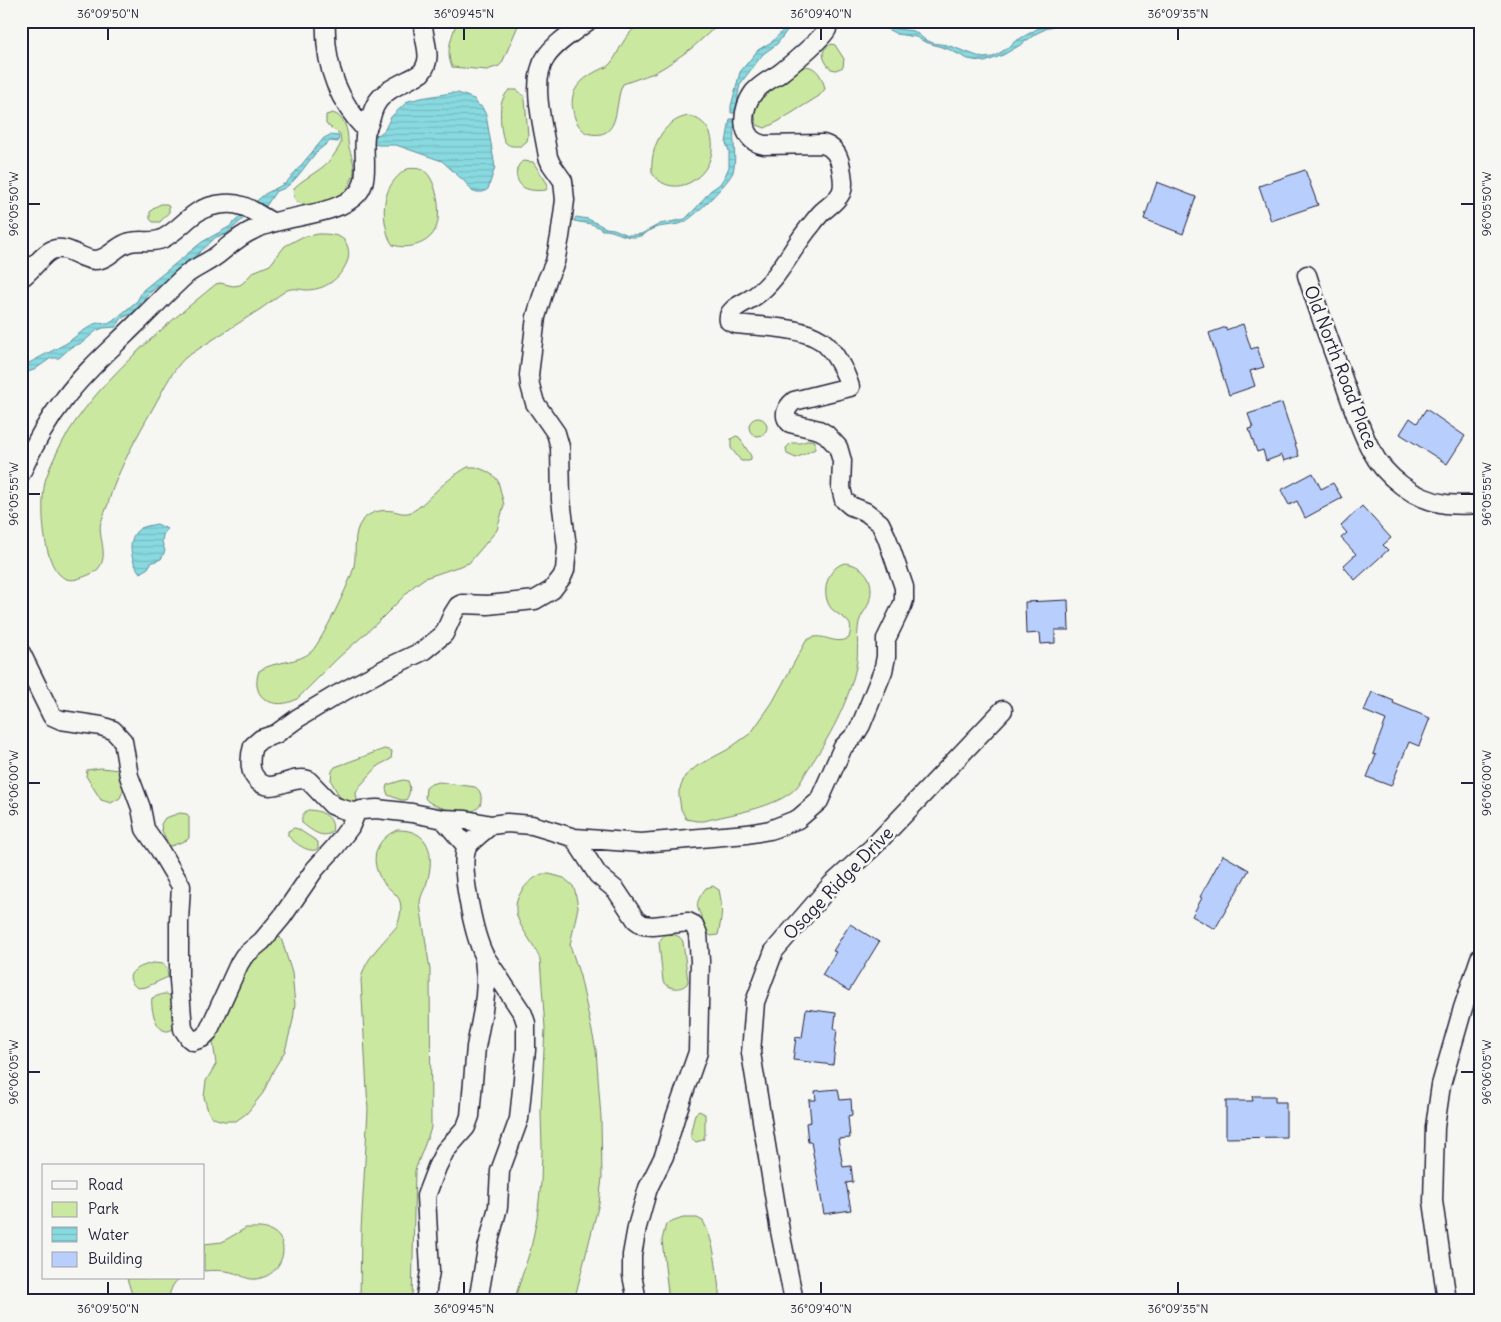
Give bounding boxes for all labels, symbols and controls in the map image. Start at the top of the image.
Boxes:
text: 36°09'50"N [77,6,139,21]
text: 36°09'45"N [434,6,494,21]
text: 36°09'40"N [790,6,852,21]
text: 36°09'35"N [1148,6,1208,21]
text: 96°05'50"W [6,172,21,236]
text: 96°05'50"W [1479,172,1494,236]
street label: Old North Road Place [1299,282,1383,452]
text: 96°05'55"W [6,462,21,526]
text: 96°05'55"W [1479,462,1494,526]
text: 96°06'00"W [6,750,21,816]
text: 96°06'00"W [1479,750,1494,816]
street label: Osage Ridge Drive [778,821,898,945]
text: 96°06'05"W [6,1040,21,1104]
text: 96°06'05"W [1479,1040,1494,1104]
legend [42,1164,205,1280]
text: Road [88,1175,123,1194]
text: Park [88,1199,119,1218]
text: Water [88,1225,129,1244]
text: Building [88,1249,143,1268]
text: 36°09'50"N [77,1301,139,1316]
text: 36°09'45"N [434,1301,494,1316]
text: 36°09'40"N [790,1301,852,1316]
text: 36°09'35"N [1148,1301,1208,1316]

